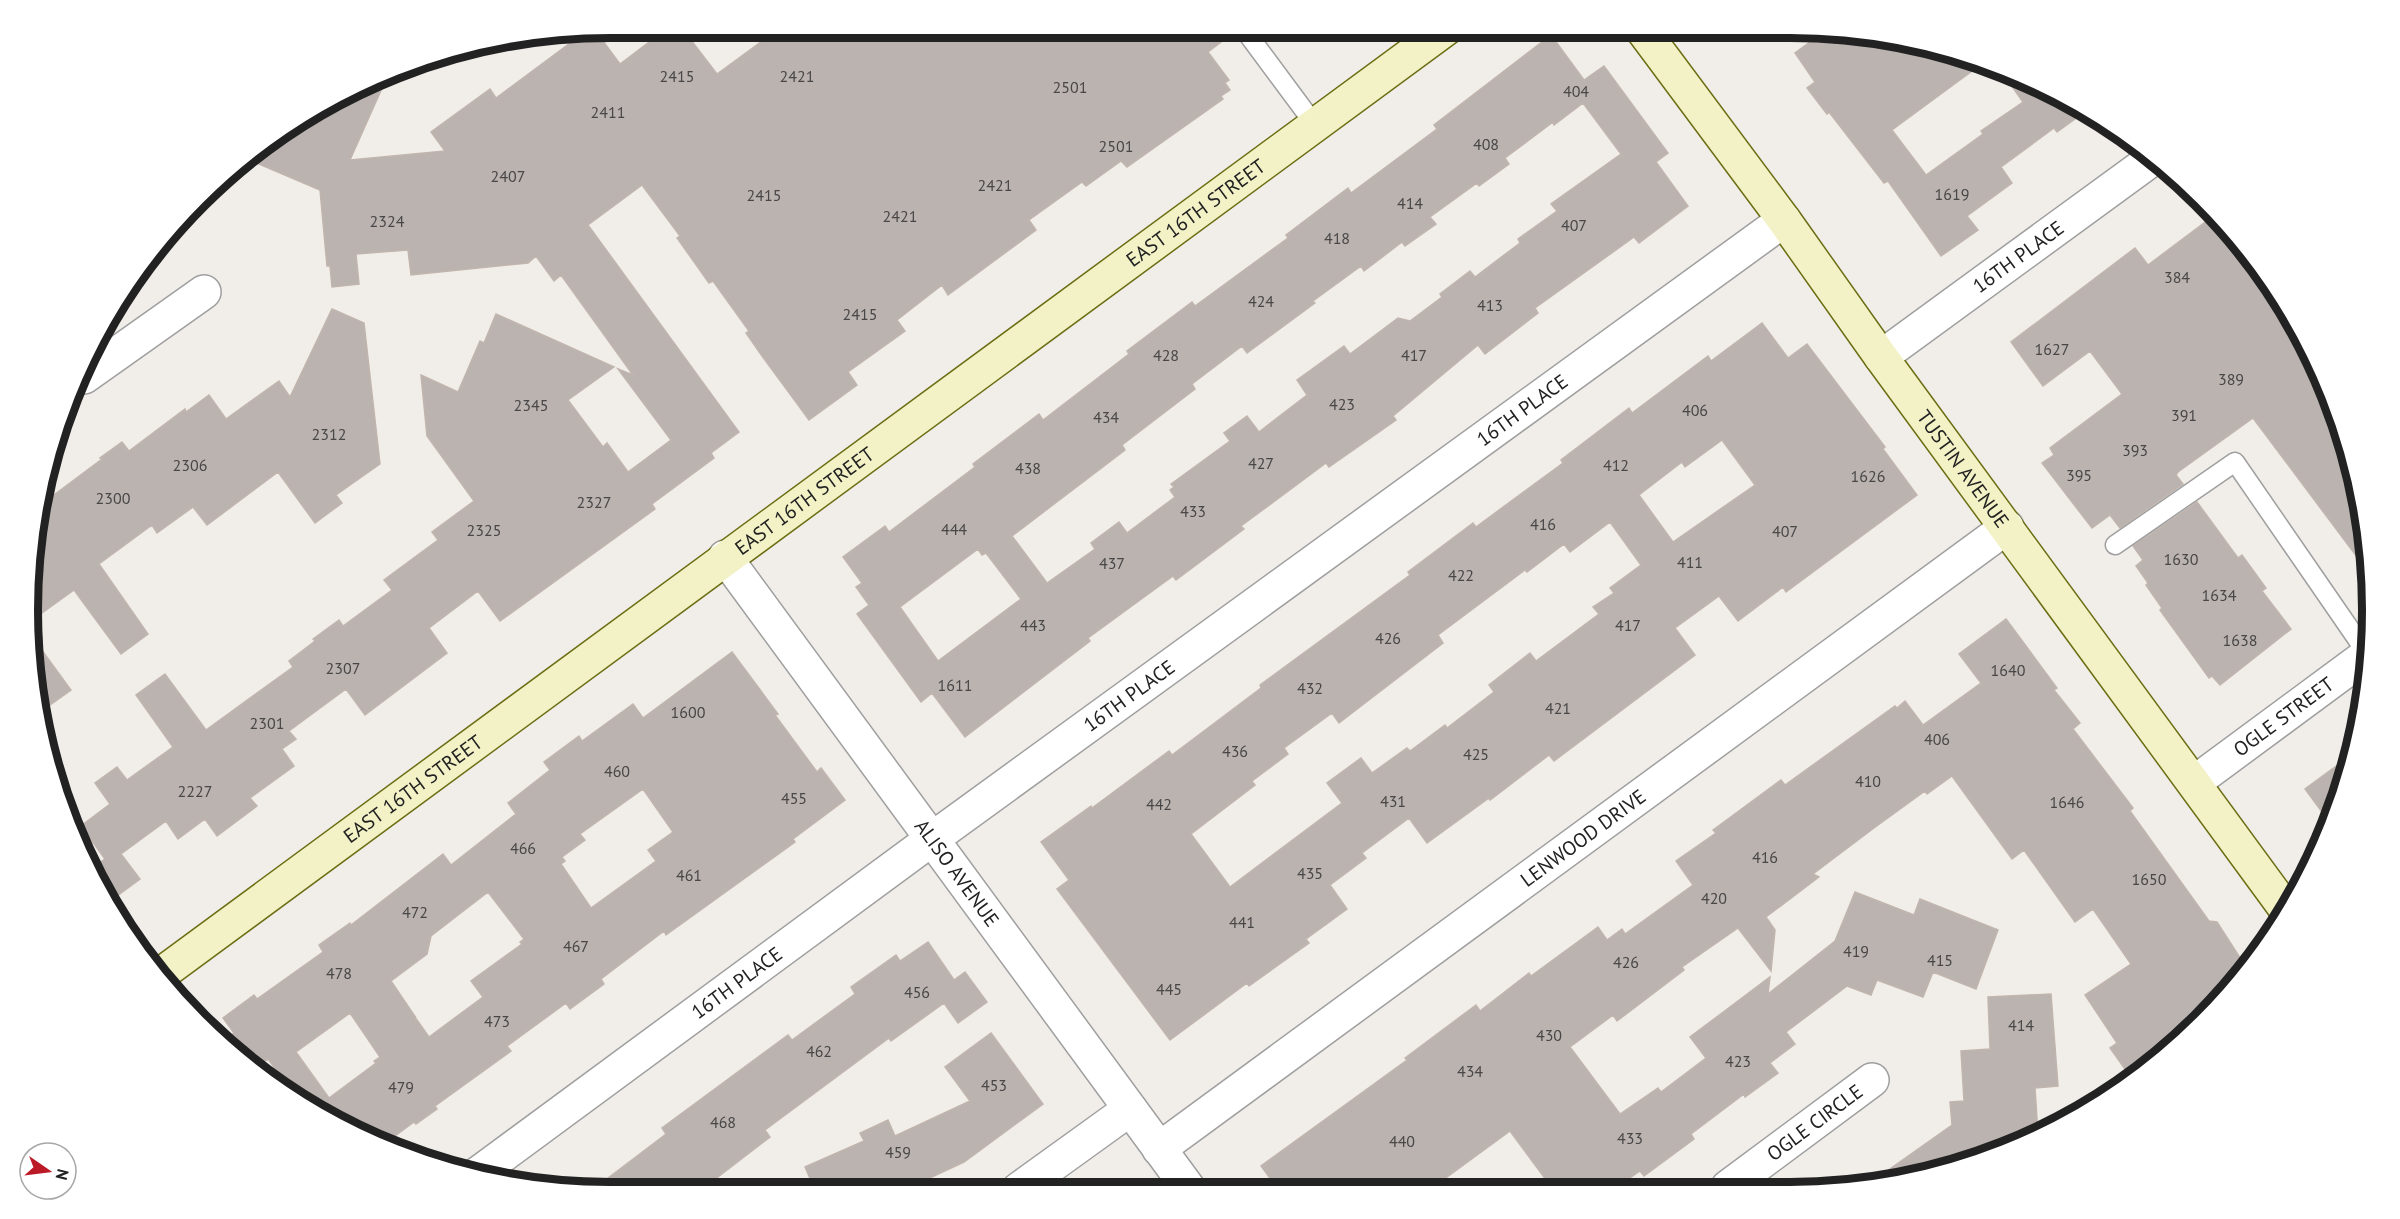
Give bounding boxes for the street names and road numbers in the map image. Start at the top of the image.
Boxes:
street label: EAST 16TH STREET [1121,153,1271,273]
street label: 16TH PLACE [1968,215,2069,299]
street label: 16TH PLACE [1471,368,1573,452]
street label: TUSTIN AVENUE [1911,405,2015,533]
street label: EAST 16TH STREET [730,441,879,561]
street label: 16TH PLACE [1078,654,1180,738]
street label: OGLE STREET [2228,671,2339,762]
street label: EAST 16TH STREET [338,729,488,849]
street label: LENWOOD DRIVE [1515,783,1651,893]
street label: ALISO AVENUE [909,814,1005,932]
street label: 16TH PLACE [686,941,788,1025]
street label: OGLE CIRCLE [1762,1078,1868,1167]

